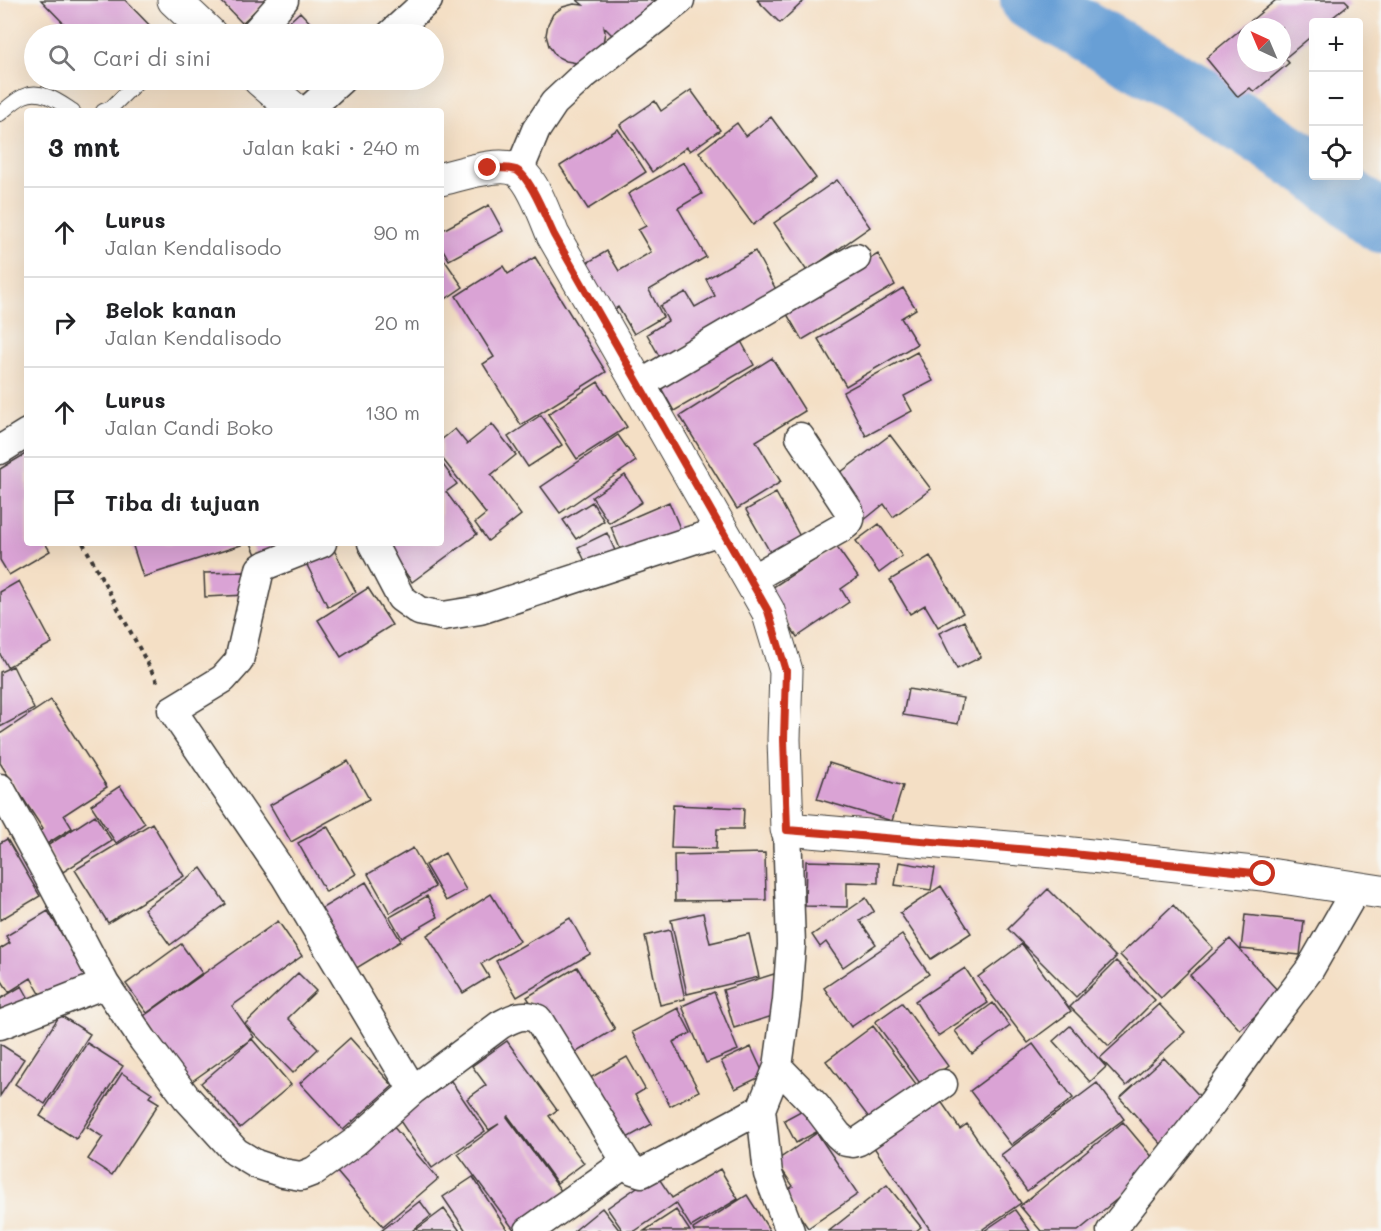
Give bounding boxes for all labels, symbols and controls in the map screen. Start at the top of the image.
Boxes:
north arrow [1237,18,1291,72]
map controls [1309,18,1363,180]
button: + [1309,18,1363,72]
search box [24,24,444,90]
icon: search [45,41,78,74]
text: Cari di sini [93,43,211,72]
button: − [1309,72,1363,126]
button: locate [1309,126,1363,180]
text: 3 mnt [48,130,120,164]
text: Jalan kaki · 240 m [243,134,420,160]
route end [474,154,500,180]
text: Lurus [105,205,166,234]
icon: ahead [48,216,81,249]
text: 90 m [374,219,420,245]
text: Jalan Kendalisodo [105,234,281,260]
text: Belok kanan [105,295,236,324]
icon: right [48,306,81,339]
text: 20 m [374,309,420,335]
text: Jalan Kendalisodo [105,324,281,350]
text: Lurus [105,385,166,414]
icon: ahead [48,396,81,429]
text: 130 m [365,399,420,425]
text: Jalan Candi Boko [105,414,273,440]
icon: arrive [48,486,81,519]
text: Tiba di tujuan [105,488,260,517]
route start [1249,860,1275,886]

